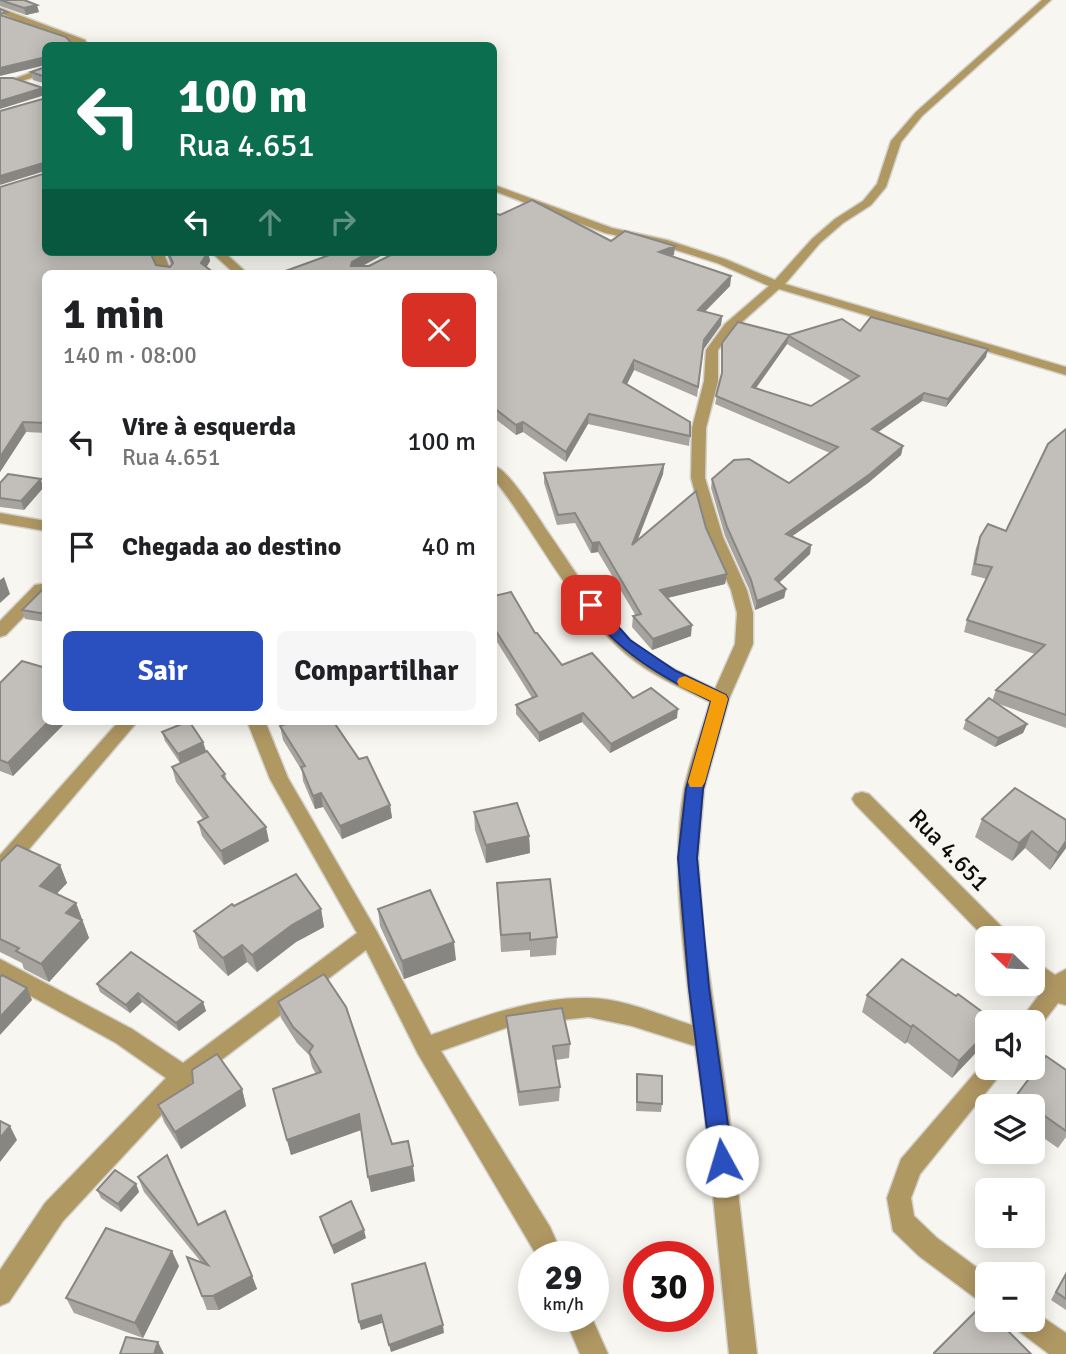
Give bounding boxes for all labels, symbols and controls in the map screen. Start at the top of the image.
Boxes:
text: 100 m [178,66,308,126]
icon: left [63,70,154,161]
text: Rua 4.651 [178,126,315,165]
icon: left [178,203,216,241]
icon: ahead [251,203,289,241]
icon: right [324,203,362,241]
text: 1 min [63,289,164,340]
button: close [402,293,476,367]
text: 140 m · 08:00 [63,341,197,370]
text: Vire à esquerda [122,411,296,443]
icon: left [63,423,101,461]
text: 100 m [407,426,476,458]
text: Rua 4.651 [122,443,220,472]
icon: arrive [63,528,101,566]
text: Chegada ao destino [122,531,341,563]
text: 40 m [421,531,476,563]
pin [561,575,621,635]
icon: arrive [572,586,610,624]
button: Sair [63,631,263,711]
button: Compartilhar [277,631,476,711]
street label: Rua 4.651 [903,803,995,897]
north arrow [975,926,1045,996]
map controls [975,926,1045,1332]
button: sound [975,1010,1045,1080]
button: layers [975,1094,1045,1164]
position arrow [685,1124,759,1198]
button: + [975,1178,1045,1248]
speed limit sign: 30 [623,1241,714,1332]
text: 29 [545,1256,582,1299]
button: − [975,1262,1045,1332]
text: km/h [543,1293,584,1315]

